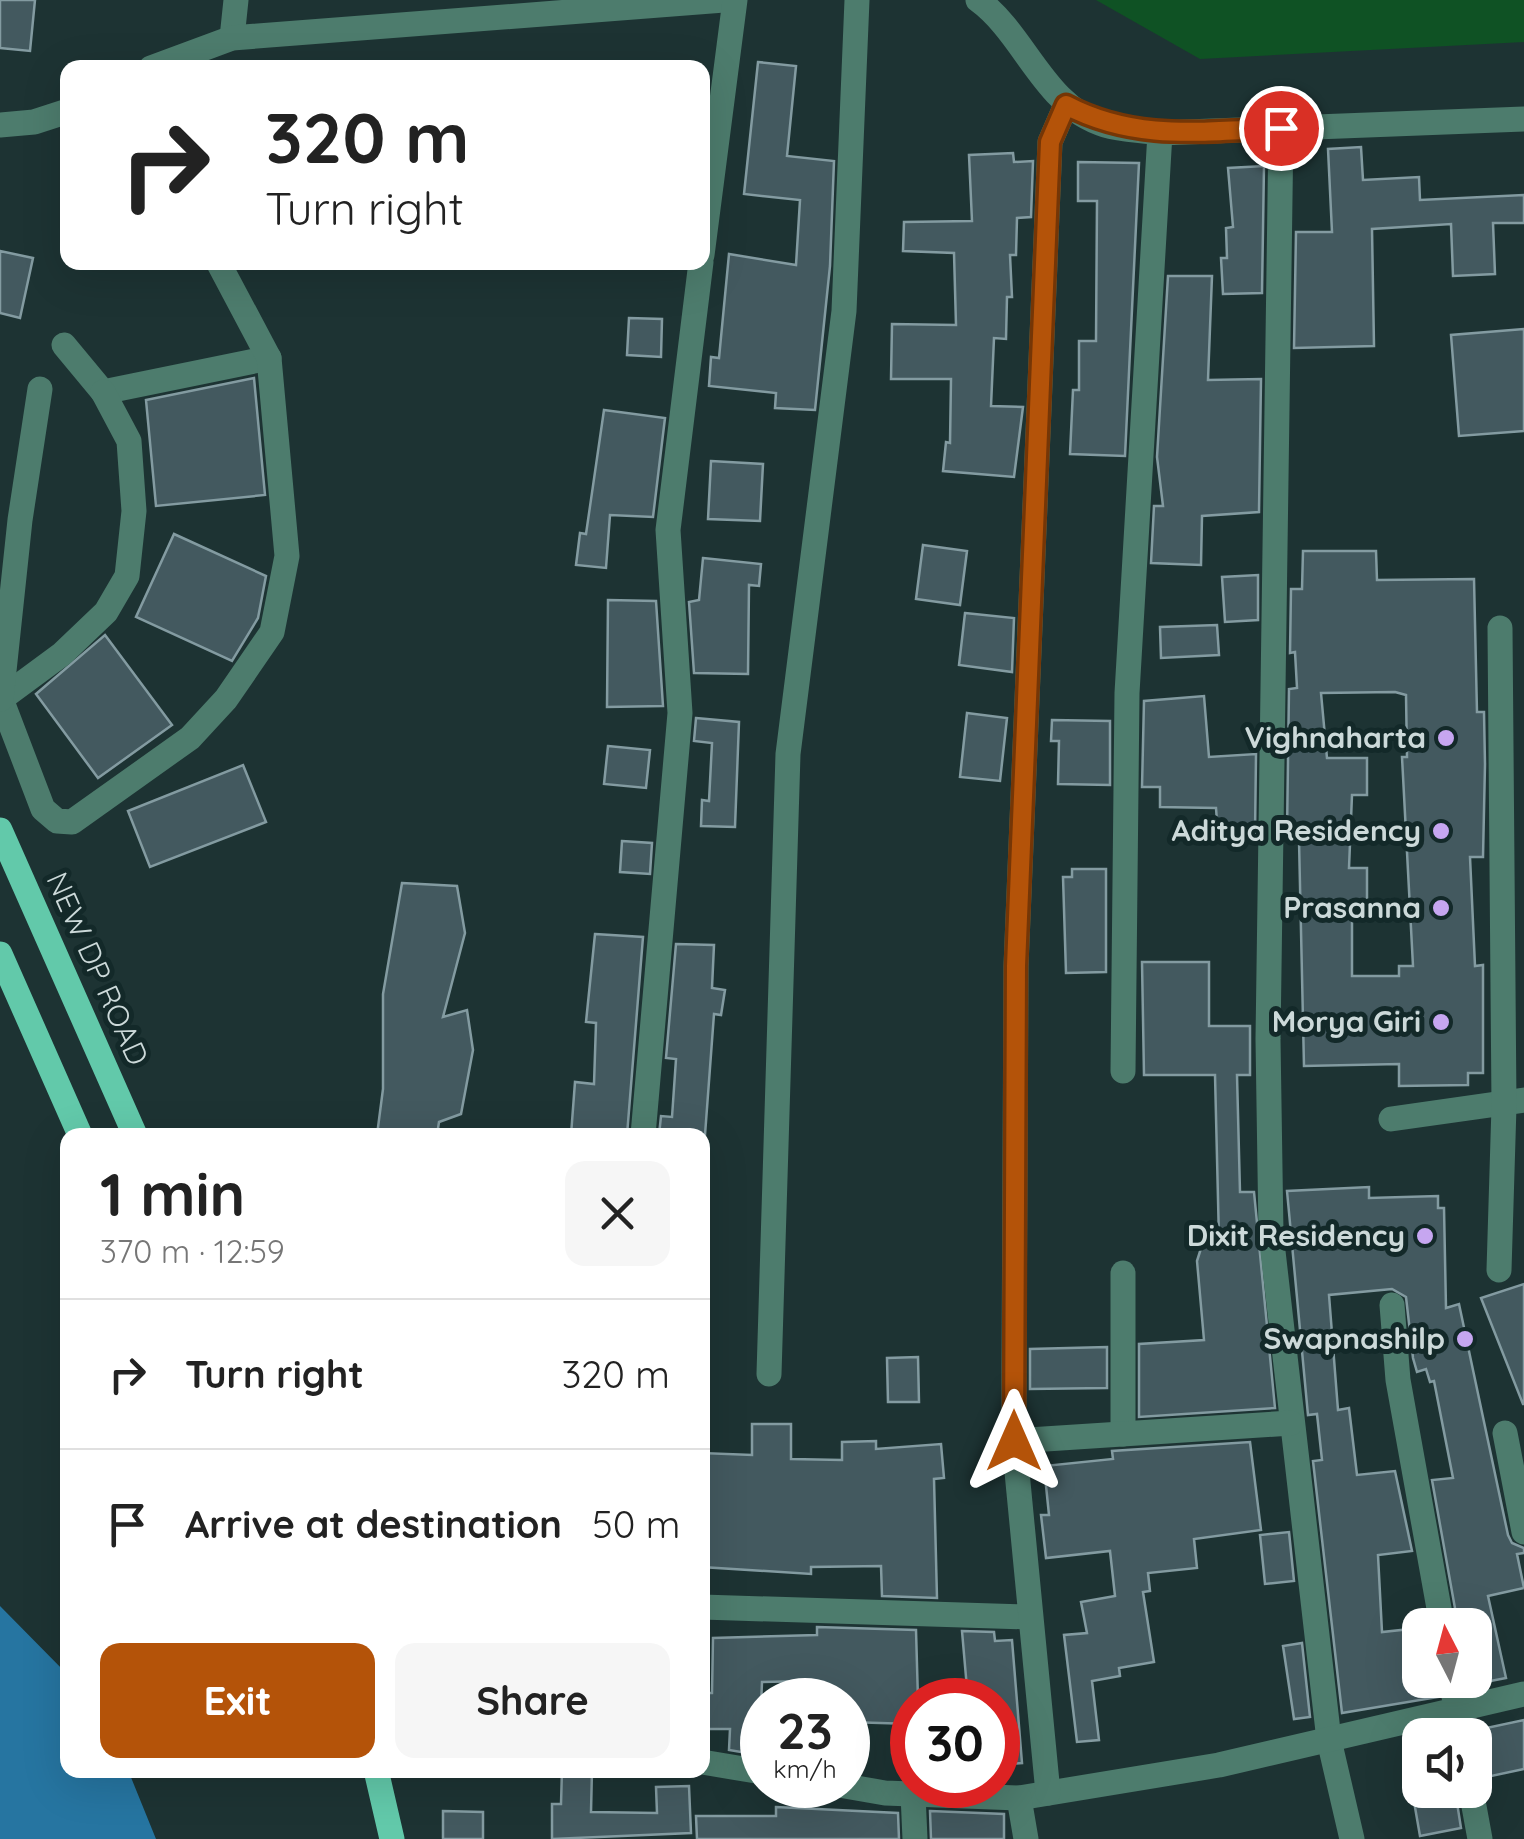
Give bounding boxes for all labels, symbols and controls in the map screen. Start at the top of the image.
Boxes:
pin [1239,86,1324,171]
text: 320 m [265,93,470,181]
icon: right [100,100,230,230]
icon: arrive [1254,101,1309,156]
text: Turn right [265,180,464,236]
place label: Vighnaharta [1245,718,1426,756]
marker: Vighnaharta [1435,727,1457,749]
place label: Aditya Residency [1171,811,1421,849]
marker: Aditya Residency [1430,820,1452,842]
street label: NEW DP ROAD [38,866,157,1071]
place label: Prasanna [1283,888,1421,926]
marker: Prasanna [1430,897,1452,919]
place label: Morya Giri [1272,1002,1421,1040]
marker: Morya Giri [1430,1011,1452,1033]
text: 1 min [100,1156,245,1231]
button: close [565,1161,670,1266]
place label: Dixit Residency [1187,1216,1405,1254]
marker: Dixit Residency [1414,1225,1436,1247]
text: 370 m · 12:59 [100,1231,285,1271]
place label: Swapnashilp [1263,1319,1445,1357]
marker: Swapnashilp [1454,1328,1476,1350]
icon: right [100,1347,155,1402]
text: Turn right [185,1350,364,1398]
text: 320 m [561,1350,670,1398]
position arrow [962,1389,1066,1493]
icon: arrive [100,1497,155,1552]
text: Arrive at destination [185,1500,562,1548]
text: 50 m [592,1500,680,1548]
north arrow [1402,1608,1492,1698]
map controls [1402,1608,1492,1808]
button: Exit [100,1643,375,1758]
button: Share [395,1643,670,1758]
speed limit sign: 30 [890,1678,1020,1808]
text: 23 [777,1699,833,1762]
button: sound [1402,1718,1492,1808]
text: km/h [773,1753,837,1784]

